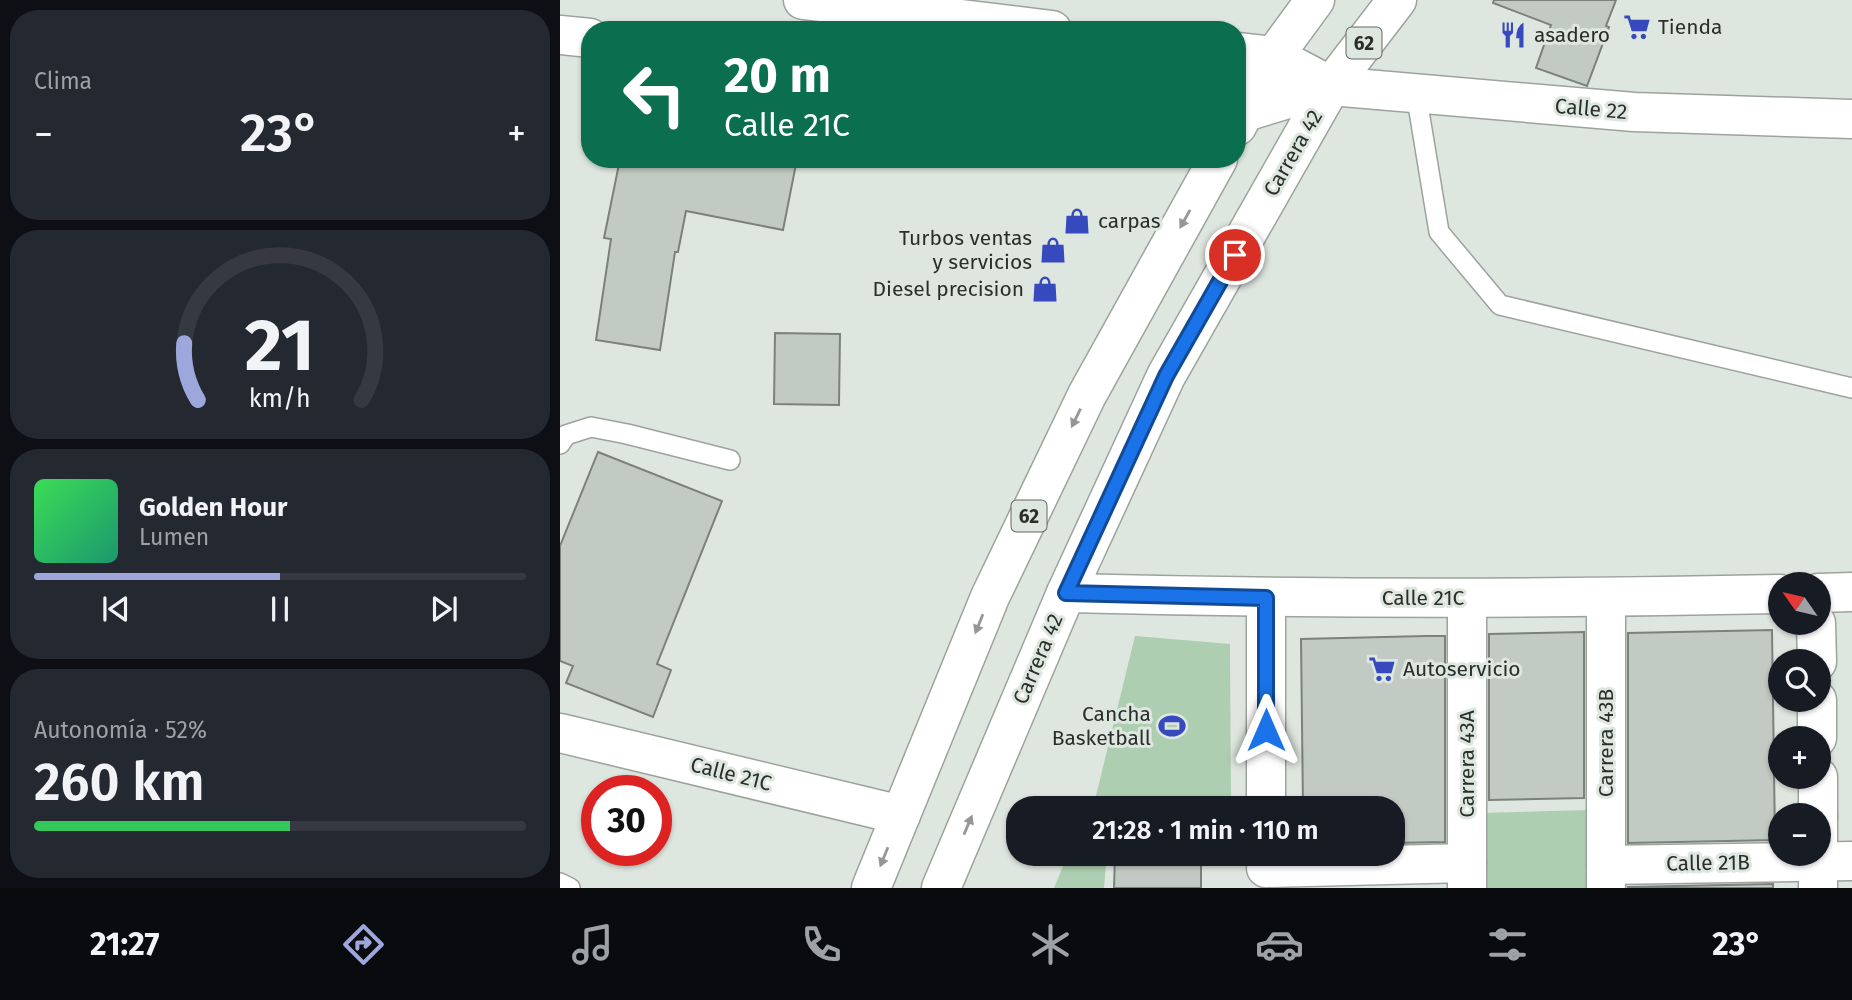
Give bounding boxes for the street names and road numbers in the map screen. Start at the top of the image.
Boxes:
road number: 62 [1346,28,1382,58]
street label: Calle 22 [1554,93,1628,125]
street label: Carrera 42 [1258,105,1328,201]
road number: 62 [1012,500,1046,531]
street label: Calle 21C [1382,585,1465,611]
street label: Carrera 42 [1007,610,1069,708]
street label: Carrera 43B [1593,689,1619,797]
street label: Carrera 43A [1454,710,1480,818]
street label: Calle 21C [688,751,774,797]
street label: Calle 21B [1666,849,1750,877]

